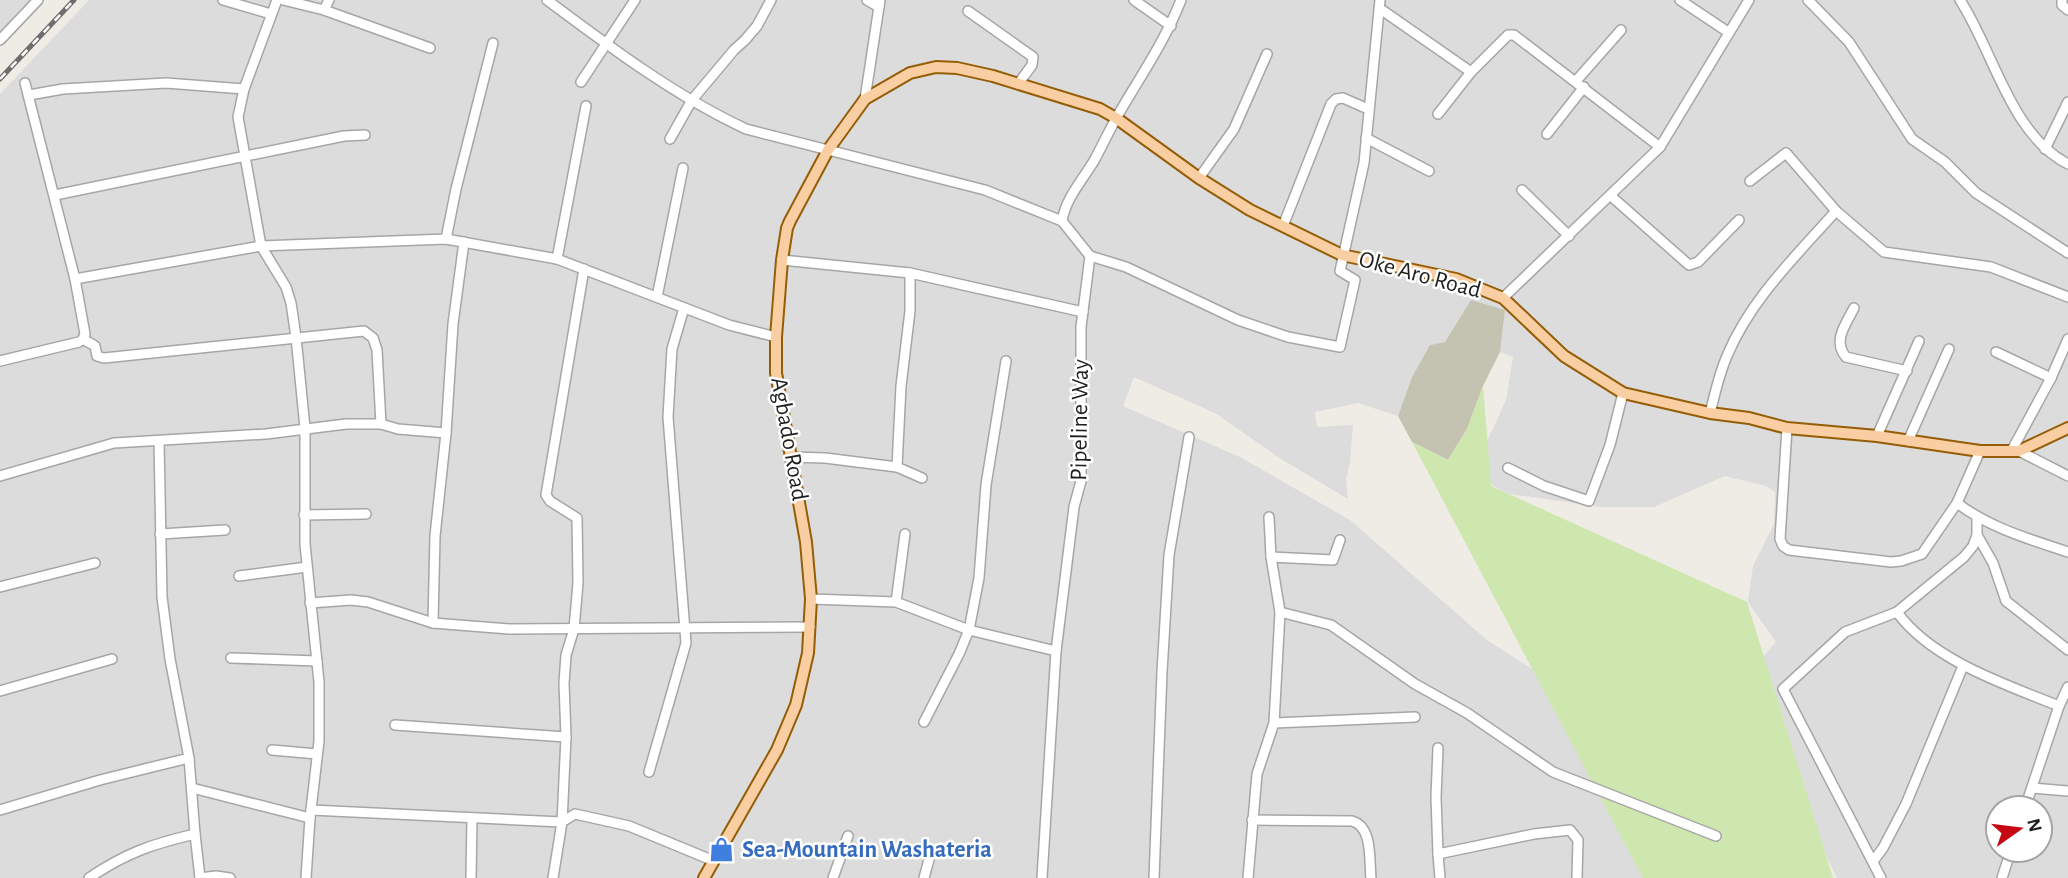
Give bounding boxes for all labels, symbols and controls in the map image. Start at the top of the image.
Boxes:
street label: Oke Aro Road [1356,247,1484,303]
street label: Pipeline Way [1067,359,1093,481]
street label: Agbado Road [766,375,812,503]
north arrow [1984,794,2054,864]
text: N [2023,817,2045,834]
shop icon: Sea-Mountain Washateria [708,836,736,864]
place label: Sea-Mountain Washateria [742,838,992,862]

